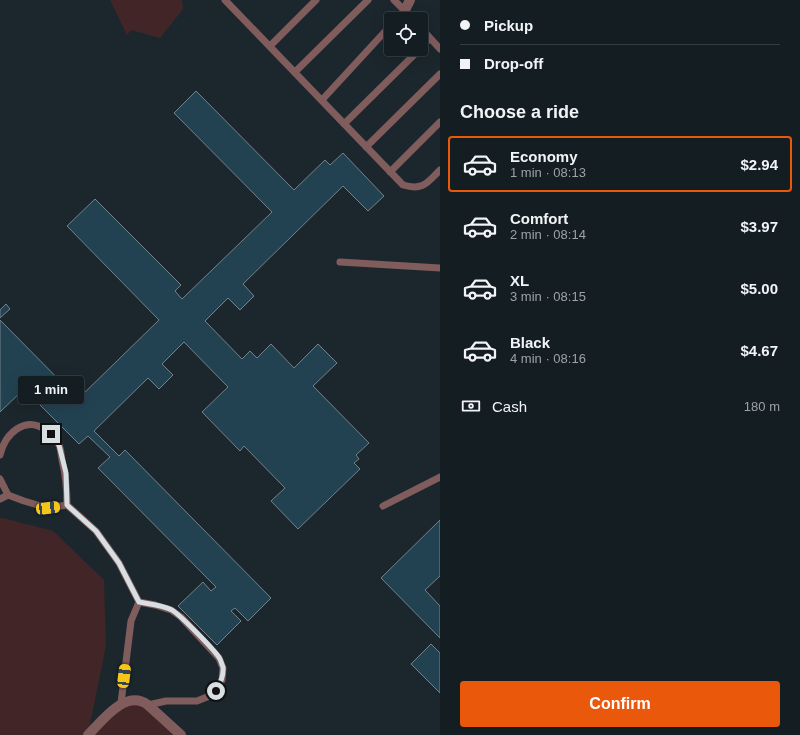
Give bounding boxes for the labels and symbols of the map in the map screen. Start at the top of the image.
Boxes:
callout: 1 min [18,376,84,404]
route end [42,425,60,443]
car [35,501,61,515]
car [117,663,131,689]
route start [207,682,225,700]

